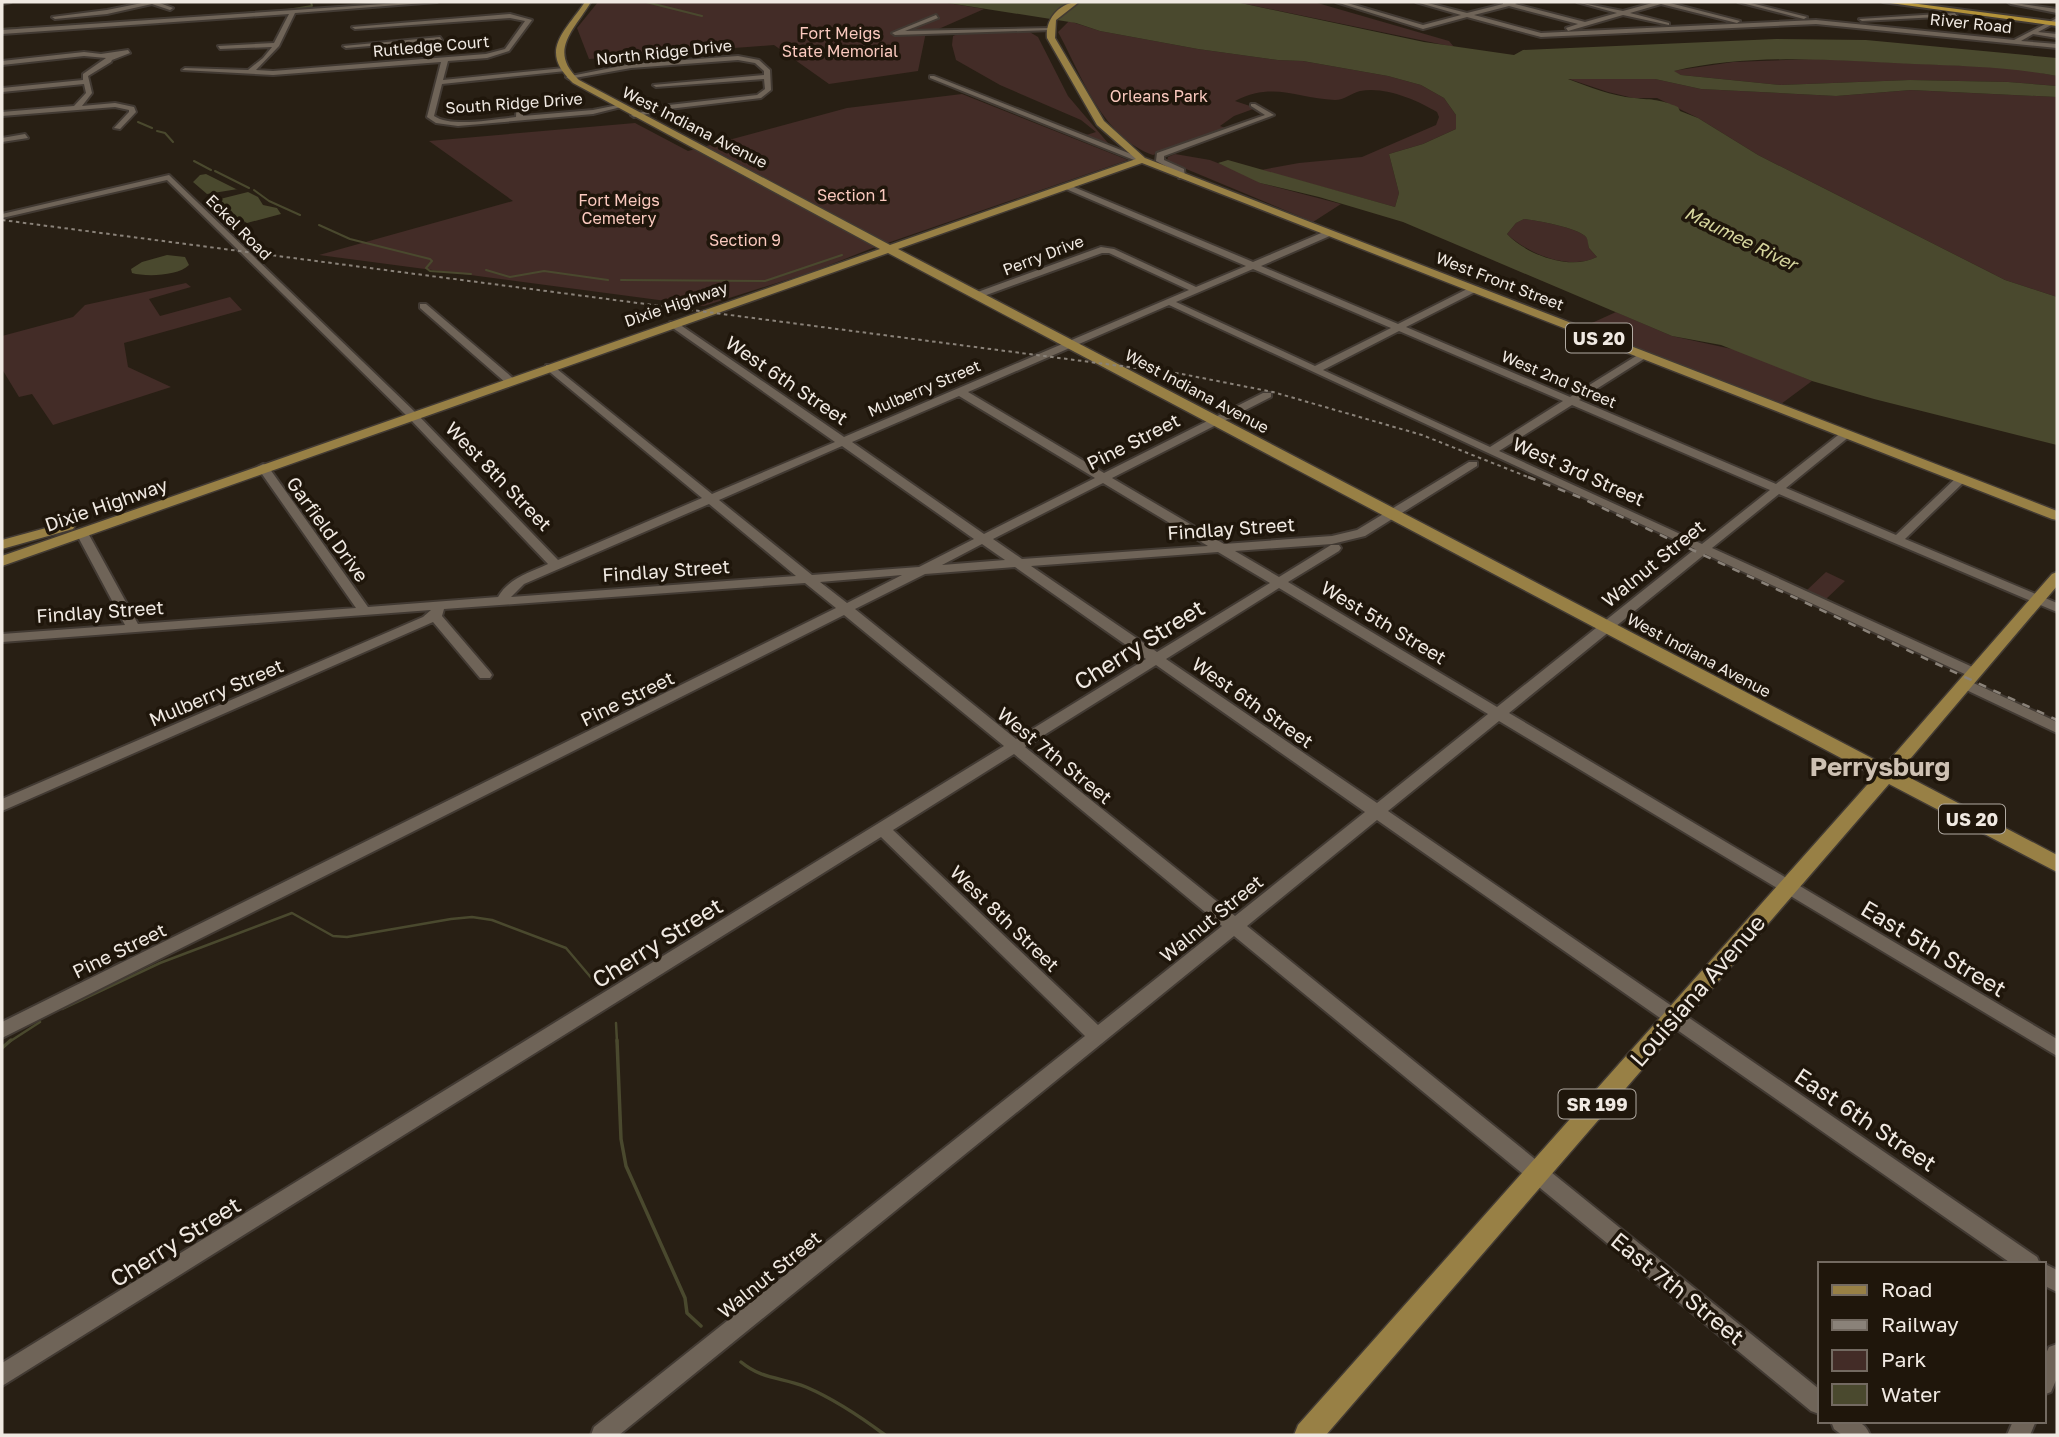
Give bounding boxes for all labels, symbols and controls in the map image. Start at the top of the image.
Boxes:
street label: River Road [1929,9,2013,37]
park label: Fort Meigs State Memorial [782,23,898,61]
street label: Rutledge Court [372,31,490,61]
street label: North Ridge Drive [595,35,733,69]
street label: West Indiana Avenue [619,82,771,172]
park label: Orleans Park [1110,86,1208,106]
street label: South Ridge Drive [445,88,583,118]
park label: Section 1 [817,185,887,205]
street label: Eckel Road [202,190,276,264]
park label: Fort Meigs Cemetery [578,190,660,228]
water label: Maumee River [1681,201,1803,276]
park label: Section 9 [709,230,781,250]
street label: Perry Drive [1000,230,1086,280]
street label: West Front Street [1433,247,1567,315]
street label: Dixie Highway [622,277,730,331]
road number: US 20 [1566,324,1632,352]
street label: West 6th Street [721,331,853,429]
street label: West Indiana Avenue [1122,345,1272,437]
street label: West 2nd Street [1498,346,1620,412]
street label: Mulberry Street [864,355,984,421]
street label: Pine Street [1083,408,1183,474]
street label: West 8th Street [441,417,557,535]
street label: West 3rd Street [1509,432,1649,510]
street label: Dixie Highway [42,472,171,536]
street label: Garfield Drive [282,472,374,586]
street label: Findlay Street [1166,512,1296,544]
street label: Walnut Street [1597,514,1709,612]
street label: Findlay Street [601,554,731,586]
street label: West 5th Street [1317,576,1451,668]
street label: Cherry Street [1069,593,1209,695]
street label: Findlay Street [35,595,165,627]
street label: West Indiana Avenue [1624,609,1774,701]
street label: West 6th Street [1188,652,1318,752]
street label: Mulberry Street [145,653,287,731]
street label: Pine Street [576,665,678,731]
street label: West 7th Street [993,702,1117,808]
district label: Perrysburg [1810,751,1950,782]
road number: US 20 [1939,804,2005,834]
street label: West 8th Street [946,860,1064,976]
street label: Walnut Street [1155,869,1267,967]
street label: Cherry Street [587,891,727,993]
street label: East 5th Street [1856,894,2012,1002]
street label: Louisiana Avenue [1623,908,1771,1072]
street label: Pine Street [68,917,170,983]
street label: East 6th Street [1790,1061,1942,1177]
road number: SR 199 [1558,1090,1636,1119]
street label: Cherry Street [105,1190,245,1292]
street label: Walnut Street [713,1225,825,1323]
street label: East 7th Street [1606,1226,1750,1350]
legend [1818,1262,2045,1423]
text: Road [1881,1276,1932,1302]
text: Railway [1881,1311,1959,1337]
text: Park [1881,1346,1927,1372]
text: Water [1881,1381,1941,1407]

